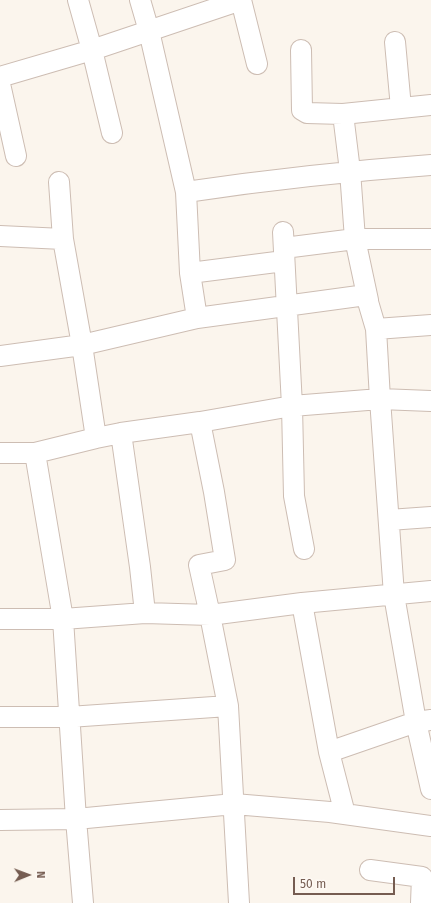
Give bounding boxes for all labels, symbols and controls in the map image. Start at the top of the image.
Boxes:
north arrow [8,855,48,895]
scale bar [295,869,397,895]
text: N [34,871,47,879]
text: 50 m [300,877,326,891]

